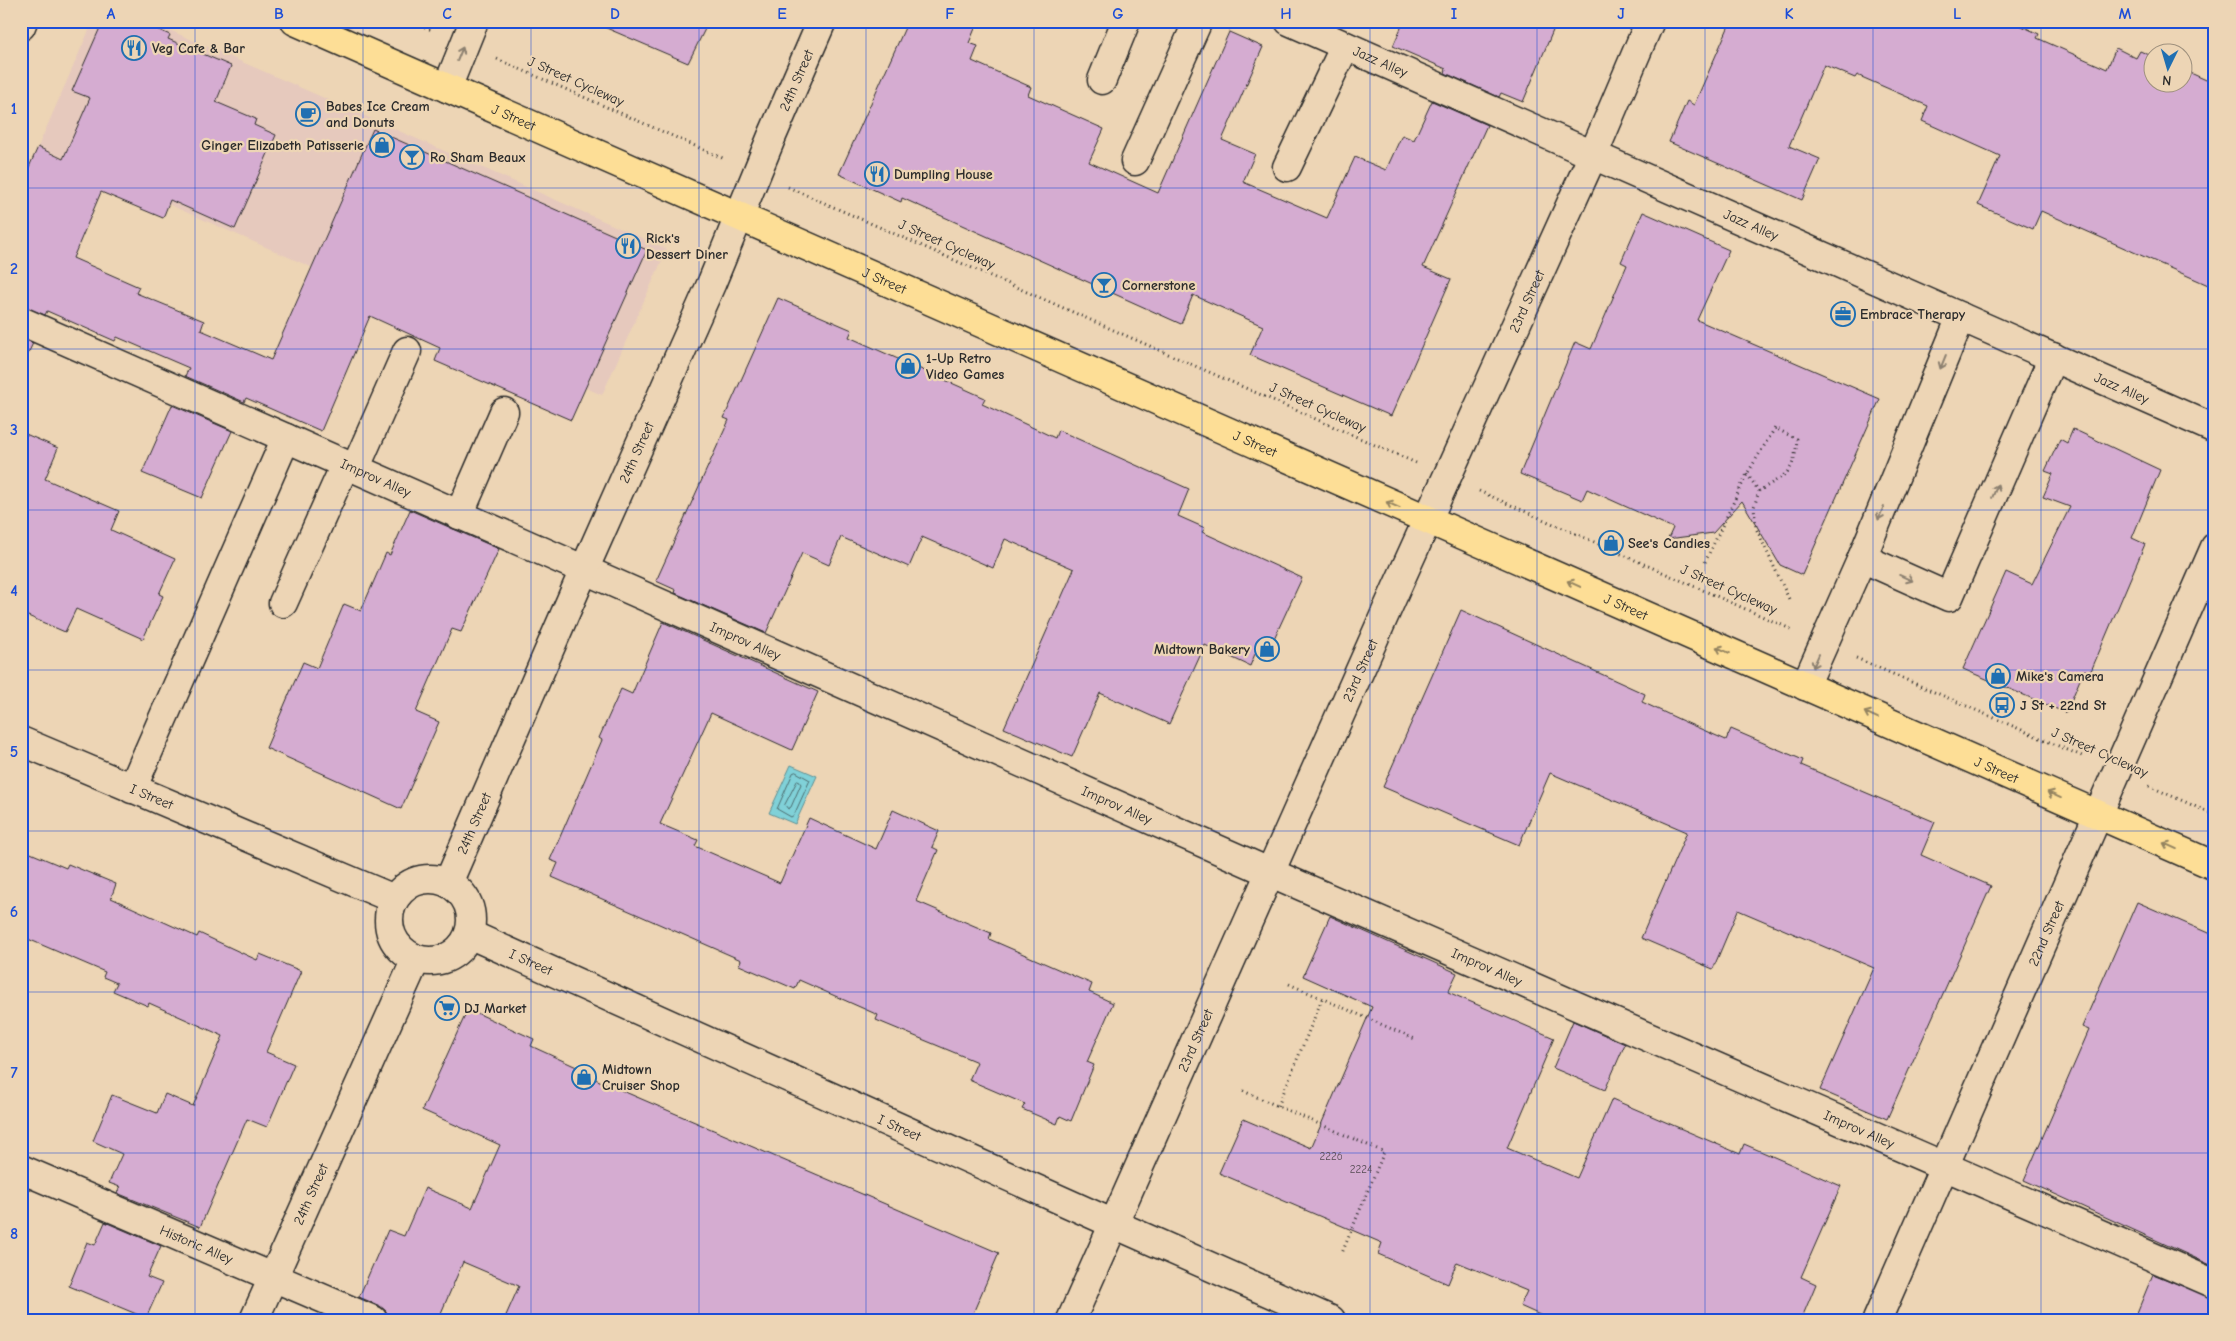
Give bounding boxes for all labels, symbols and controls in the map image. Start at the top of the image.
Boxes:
text: A [107,5,116,23]
text: B [274,5,284,23]
text: C [442,5,452,23]
text: D [610,5,620,23]
text: E [777,5,787,23]
text: F [945,5,955,23]
text: G [1112,5,1124,23]
text: H [1280,5,1292,23]
text: I [1451,5,1457,23]
text: J [1617,5,1625,23]
text: K [1784,5,1794,23]
text: L [1953,5,1961,23]
text: M [2119,5,2132,23]
restaurant icon: Veg Cafe & Bar [121,35,147,61]
place label: Veg Cafe & Bar [152,40,245,57]
street label: Jazz Alley [1350,42,1411,82]
north arrow [2144,42,2194,92]
street label: 24th Street [776,46,818,114]
one-way arrow [456,47,465,62]
street label: J Street Cycleway [525,53,627,111]
text: N [2162,72,2172,89]
place label: Babes Ice Cream and Donuts [326,98,430,131]
text: 1 [11,100,17,118]
cafe icon: Babes Ice Cream and Donuts [295,101,321,127]
street label: J Street [489,101,539,135]
shop icon: Ginger Elizabeth Patisserie [369,132,395,158]
place label: Ginger Elizabeth Patisserie [201,137,364,154]
bar icon: Ro Sham Beaux [399,144,425,170]
place label: Ro Sham Beaux [430,149,525,166]
restaurant icon: Dumpling House [864,161,890,187]
place label: Dumpling House [894,166,993,183]
street label: Jazz Alley [1721,206,1782,245]
street label: J Street Cycleway [896,216,998,274]
place label: Rick's Dessert Diner [646,230,728,263]
restaurant icon: Rick's Dessert Diner [615,233,641,259]
text: 2 [10,260,18,278]
street label: J Street [860,264,910,298]
street label: 23rd Street [1506,267,1549,335]
bar icon: Cornerstone [1091,272,1117,298]
place label: Cornerstone [1122,277,1195,294]
office icon: Embrace Therapy [1830,301,1856,327]
place label: Embrace Therapy [1860,306,1966,323]
place label: 1-Up Retro Video Games [926,350,1004,383]
shop icon: 1-Up Retro Video Games [895,353,921,379]
one-way arrow [1938,354,1947,369]
street label: Jazz Alley [2092,369,2152,408]
street label: J Street Cycleway [1267,379,1369,437]
street label: 24th Street [616,418,658,486]
text: 3 [10,421,18,439]
street label: J Street [1230,427,1280,461]
street label: Improv Alley [338,455,414,501]
one-way arrow [1991,484,2001,499]
one-way arrow [1386,500,1401,509]
one-way arrow [1876,504,1885,520]
shop icon: See's Candies [1598,530,1624,556]
place label: See's Candies [1628,535,1710,552]
street label: J Street Cycleway [1678,561,1780,619]
one-way arrow [1898,574,1913,584]
one-way arrow [1567,579,1582,589]
text: 4 [10,582,18,600]
street label: J Street [1601,590,1651,625]
street label: Improv Alley [707,618,784,665]
shop icon: Midtown Bakery [1254,636,1280,662]
street label: 23rd Street [1339,636,1382,705]
place label: Midtown Bakery [1154,641,1251,658]
one-way arrow [1716,644,1731,654]
one-way arrow [1810,653,1820,668]
shop icon: Mike's Camera [1985,663,2011,689]
place label: Mike's Camera [2016,668,2104,685]
bus stop icon: J St + 22nd St [1989,692,2015,718]
place label: J St + 22nd St [2020,697,2106,714]
one-way arrow [1864,710,1879,719]
street label: J Street Cycleway [2049,724,2151,782]
text: 5 [10,743,18,761]
street label: J Street [1972,753,2022,788]
street label: I Street [127,780,177,814]
street label: Improv Alley [1079,782,1155,829]
street label: 24th Street [454,789,496,857]
one-way arrow [2047,789,2062,799]
one-way arrow [2163,841,2178,851]
street label: 22nd Street [2025,897,2069,969]
text: 6 [10,903,18,921]
street label: I Street [507,945,556,980]
street label: Improv Alley [1449,945,1525,991]
supermarket icon: DJ Market [434,995,460,1021]
place label: DJ Market [464,1000,527,1017]
street label: 23rd Street [1174,1006,1218,1075]
place label: Midtown Cruiser Shop [602,1061,680,1094]
text: 7 [10,1064,18,1082]
shop icon: Midtown Cruiser Shop [571,1064,597,1090]
street label: Improv Alley [1821,1107,1898,1153]
street label: I Street [875,1111,924,1145]
house number: 2226 [1319,1150,1343,1163]
street label: 24th Street [290,1160,332,1228]
house number: 2224 [1350,1163,1372,1176]
street label: Historic Alley [157,1222,236,1268]
text: 8 [10,1225,18,1243]

